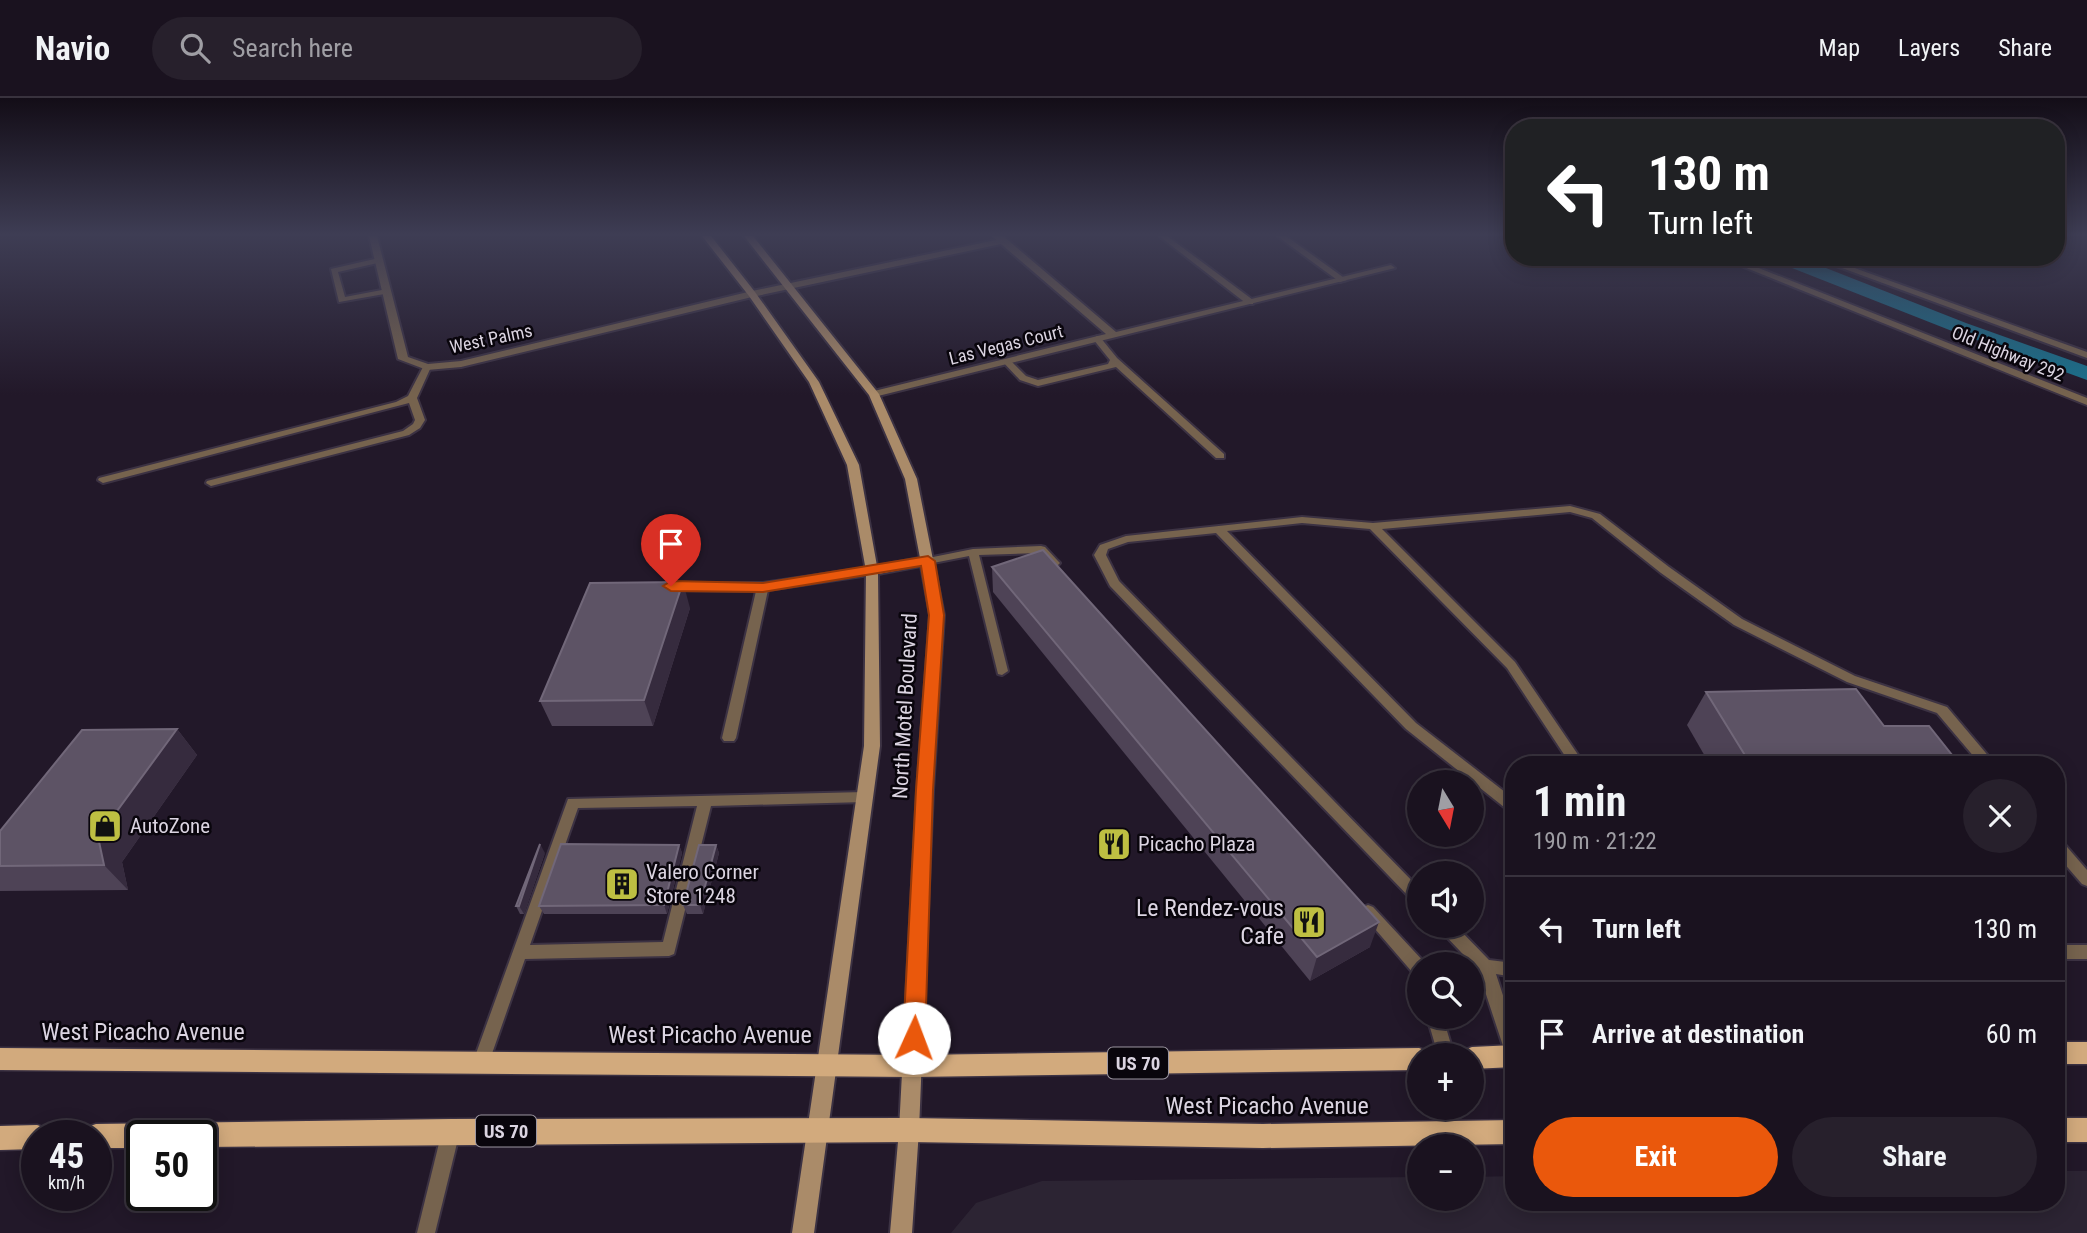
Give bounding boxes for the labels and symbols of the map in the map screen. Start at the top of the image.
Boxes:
street label: West Palms [448,320,534,358]
street label: Las Vegas Court [947,320,1065,369]
street label: Old Highway 292 [1949,321,2068,386]
pin [641,514,701,586]
street label: North Motel Boulevard [888,613,922,799]
north arrow [1407,770,1484,847]
shop icon: AutoZone [86,807,124,845]
place label: AutoZone [130,814,210,838]
restaurant icon: Picacho Plaza [1095,825,1133,863]
place label: Picacho Plaza [1138,832,1255,856]
place label: Valero Corner Store 1248 [646,860,759,908]
building icon: Valero Corner Store 1248 [603,865,641,903]
place label: Le Rendez-vous Cafe [1136,894,1284,950]
restaurant icon: Le Rendez-vous Cafe [1290,903,1328,941]
position arrow [877,1001,951,1075]
street label: West Picacho Avenue [41,1018,245,1046]
street label: West Picacho Avenue [608,1021,812,1049]
road number: US 70 [1108,1048,1168,1079]
street label: West Picacho Avenue [1165,1092,1369,1120]
road number: US 70 [476,1116,536,1147]
speed limit sign: 50 [126,1120,217,1211]

